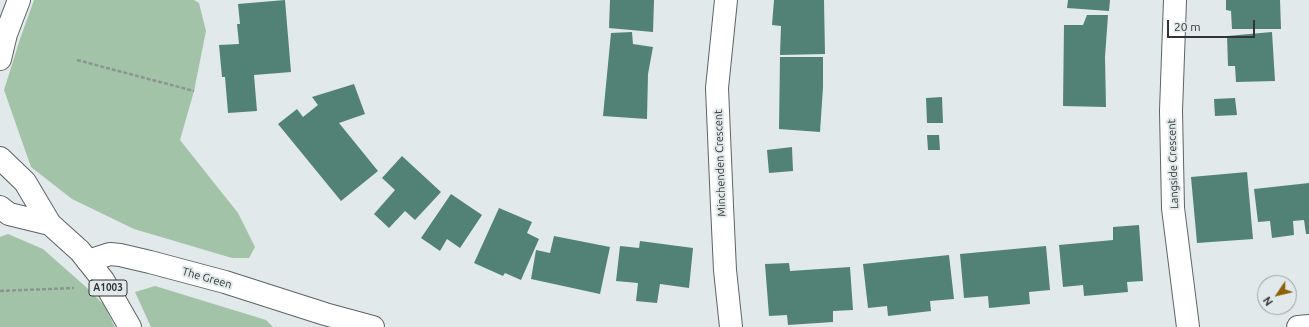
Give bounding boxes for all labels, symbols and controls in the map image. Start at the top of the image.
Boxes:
scale bar [1169,12,1257,38]
text: 20 m [1174,20,1201,33]
street label: Minchenden Crescent [712,109,728,217]
street label: Langside Crescent [1165,119,1181,209]
street label: The Green [181,265,233,291]
north arrow [1257,275,1297,315]
road number: A1003 [89,280,127,296]
text: N [1261,295,1275,308]

